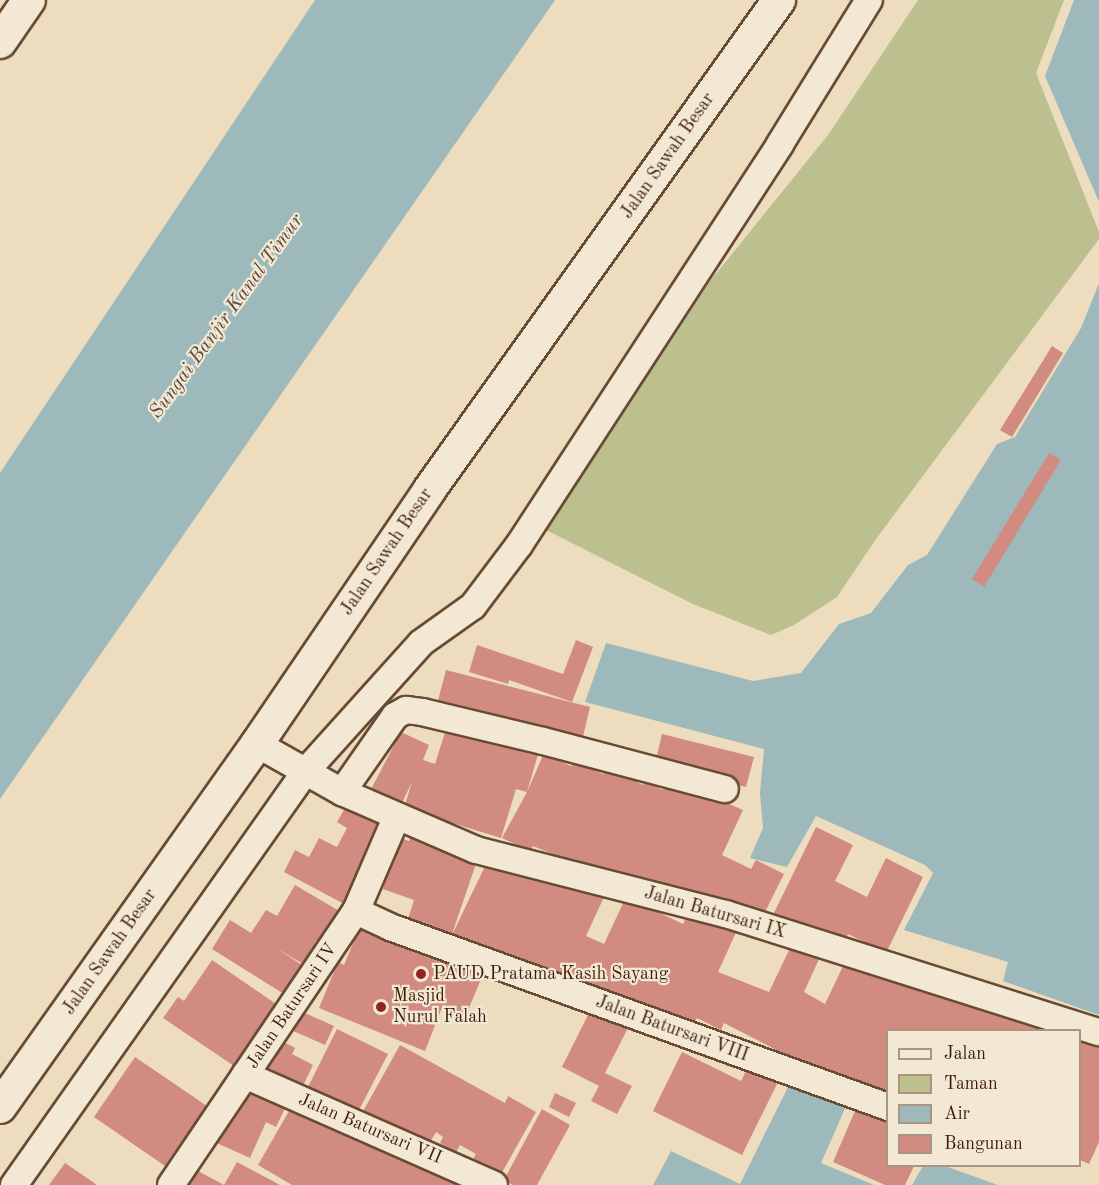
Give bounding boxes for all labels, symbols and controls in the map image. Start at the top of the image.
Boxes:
street label: Jalan Sawah Besar [617,89,719,223]
water label: Sungai Banjir Kanal Timur [145,210,309,424]
street label: Jalan Sawah Besar [336,484,438,620]
street label: Jalan Batursari IX [642,882,788,944]
street label: Jalan Sawah Besar [59,885,161,1019]
street label: Jalan Batursari IV [242,939,342,1073]
place label: PAUD Pratama Kasih Sayang [433,963,668,985]
marker: PAUD Pratama Kasih Sayang [414,967,428,981]
place label: Masjid Nurul Falah [393,986,487,1028]
street label: Jalan Batursari VIII [593,991,751,1067]
marker: Masjid Nurul Falah [374,1000,388,1014]
legend [886,1029,1081,1167]
text: Jalan [944,1045,986,1063]
text: Taman [944,1075,998,1093]
street label: Jalan Batursari VII [295,1089,445,1169]
text: Air [944,1105,970,1123]
text: Bangunan [944,1135,1023,1153]

